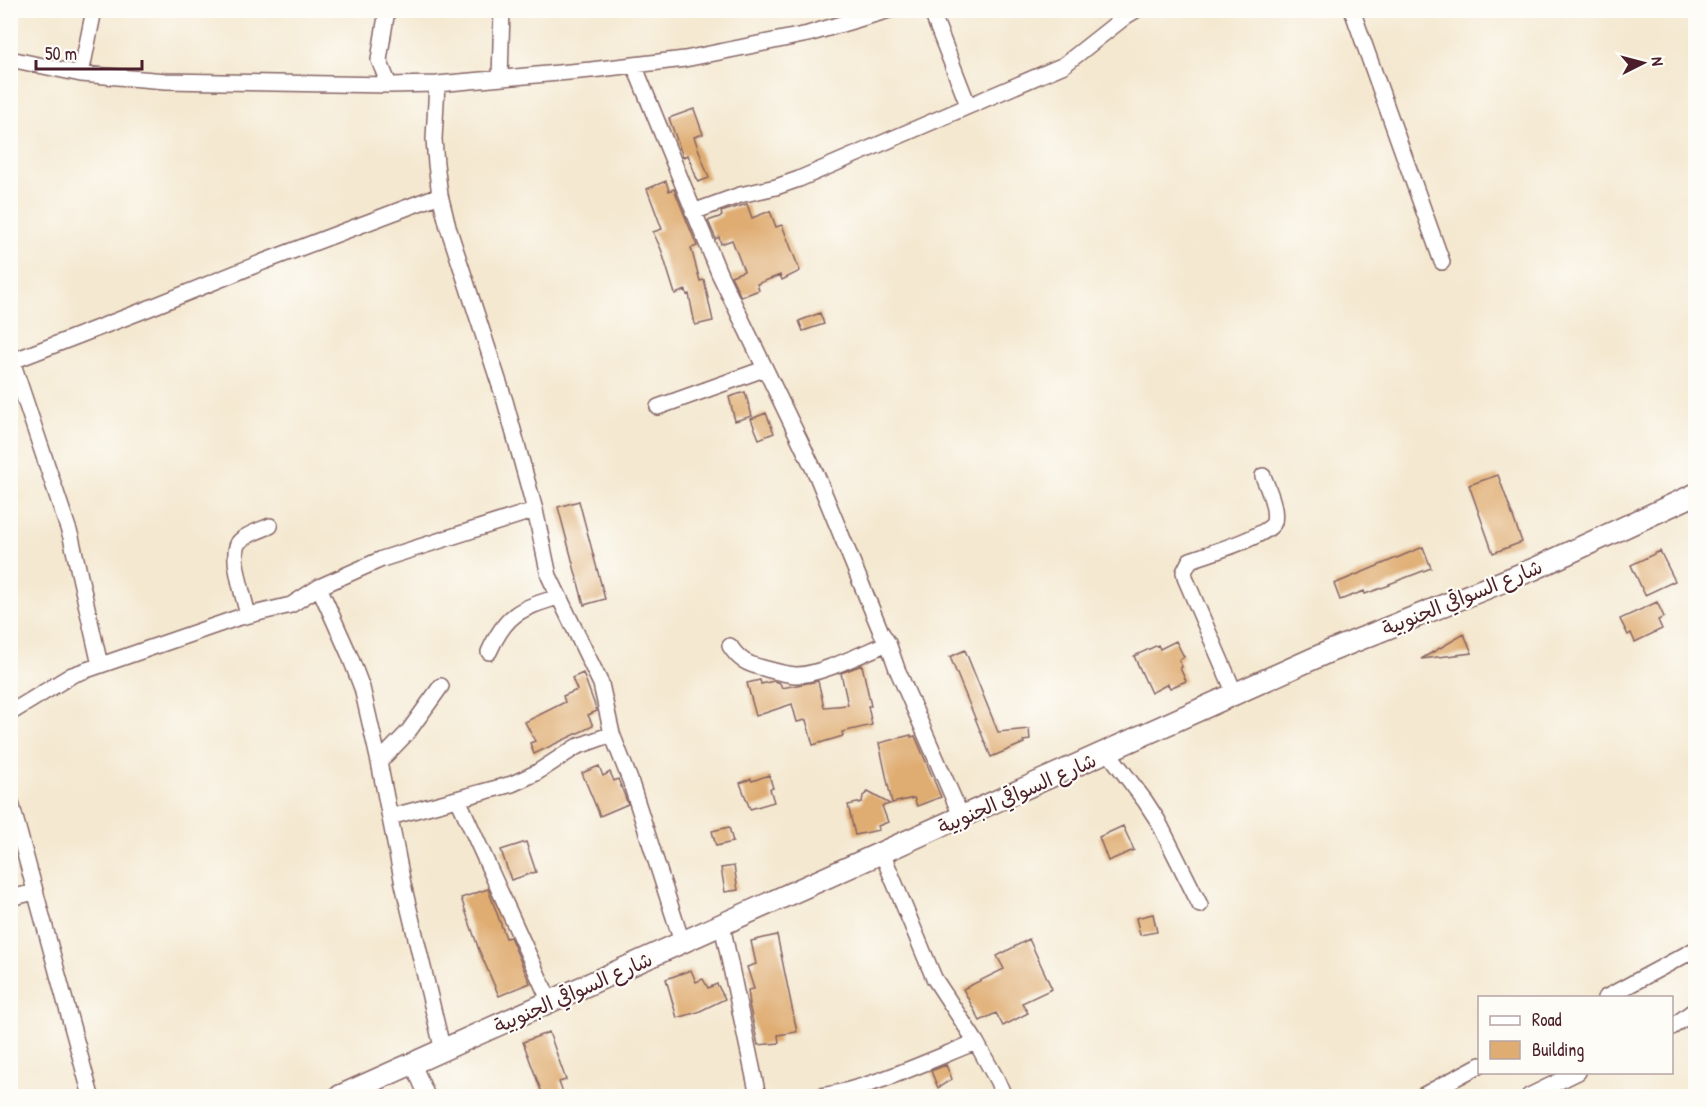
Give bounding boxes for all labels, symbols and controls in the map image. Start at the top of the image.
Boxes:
scale bar [36,33,142,71]
north arrow [1613,33,1673,93]
text: 50 m [45,41,77,66]
text: N [1647,56,1669,67]
street label: شارع السواقي الجنوبية [1378,553,1547,642]
street label: شارع السواقي الجنوبية [934,746,1101,841]
street label: شارع السواقي الجنوبية [490,945,657,1040]
legend [1478,996,1673,1074]
text: Road [1532,1007,1562,1032]
text: Building [1532,1037,1584,1062]

